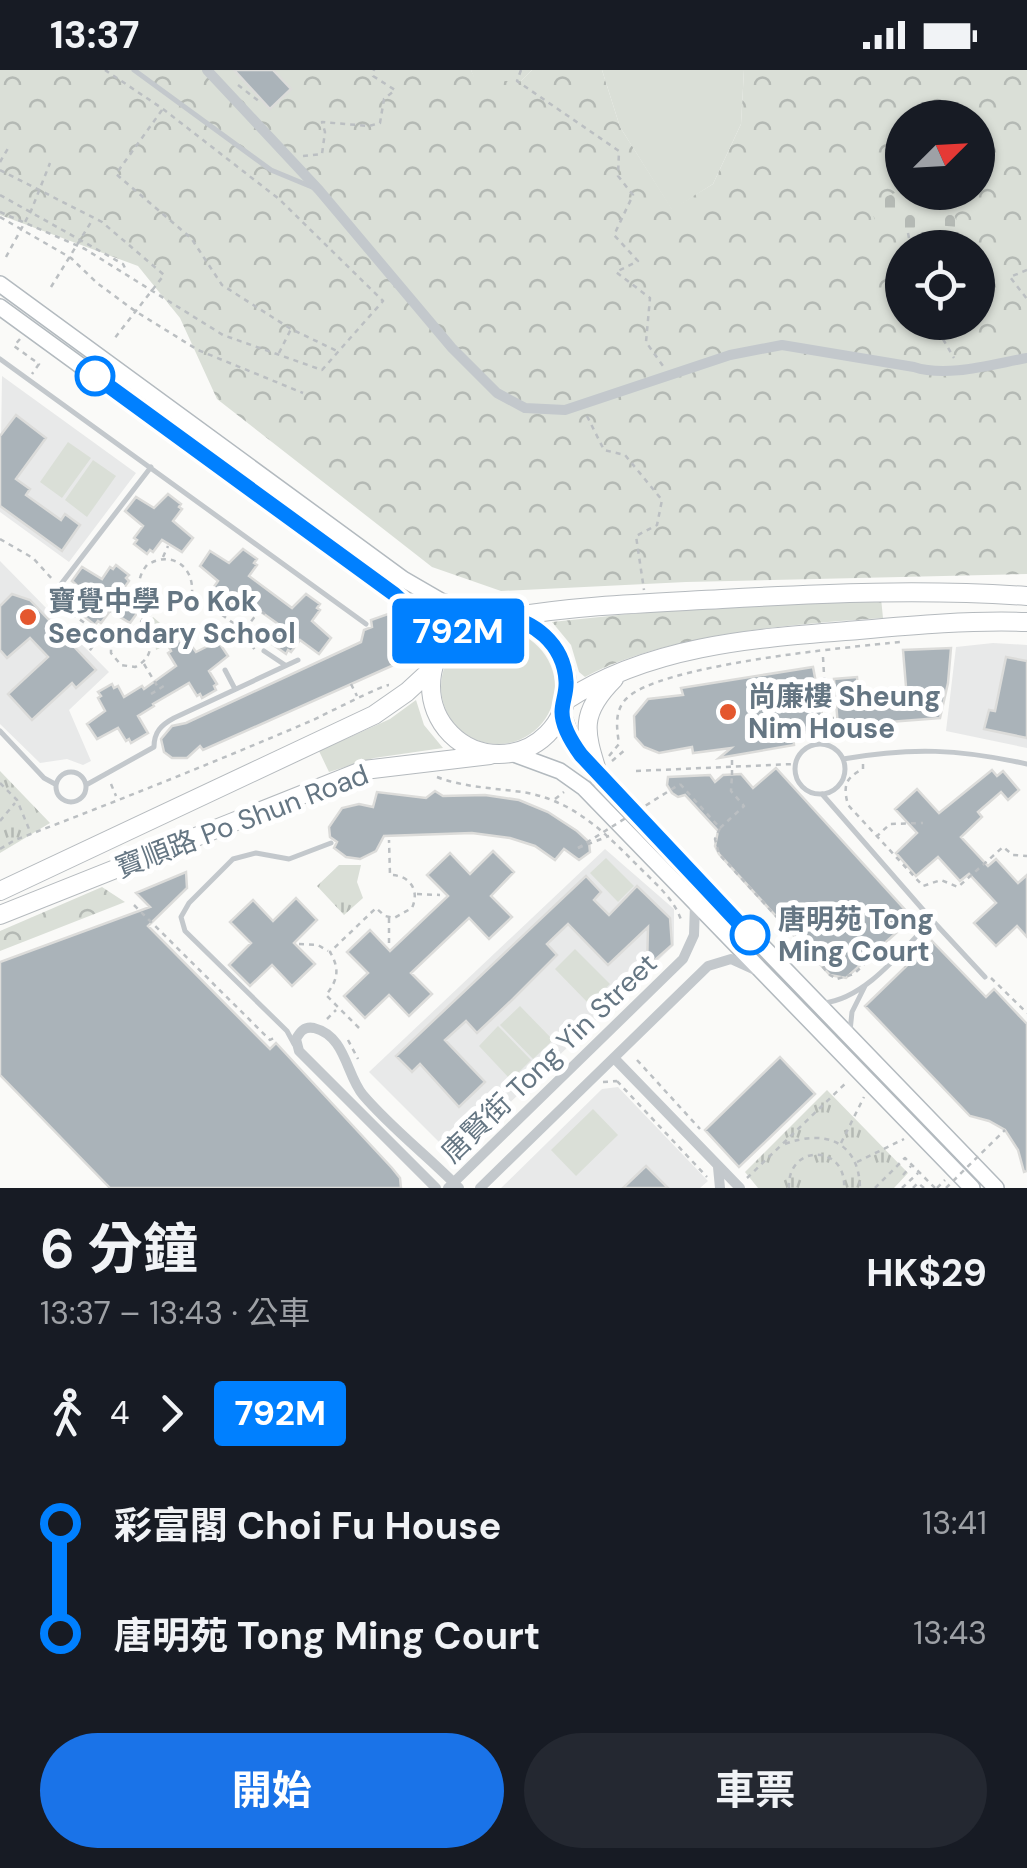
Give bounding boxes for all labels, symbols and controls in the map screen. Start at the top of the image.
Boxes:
text: 13:37 [50,10,139,60]
north arrow [885,100,995,210]
map controls [885,100,995,340]
button: locate [885,230,995,340]
unlabelled marker [76,357,114,395]
place label: 寶覺中學 Po Kok Secondary School [48,583,296,652]
line badge: 792M [388,598,528,664]
marker: 寶覺中學 Po Kok Secondary School [17,606,39,628]
text: 792M [412,608,504,654]
place label: 尚廉樓 Sheung Nim House [748,678,941,747]
marker: 尚廉樓 Sheung Nim House [717,701,739,723]
street label: 寶順路 Po Shun Road [110,756,374,886]
place label: 唐明苑 Tong Ming Court [778,901,934,970]
marker: 唐明苑 Tong Ming Court [731,916,769,954]
street label: 唐賢街 Tong Yin Street [433,945,665,1171]
text: 6 分鐘 [40,1213,198,1285]
text: HK$29 [866,1248,987,1298]
text: 13:37 – 13:43 · 公車 [40,1292,310,1334]
icon: walk [40,1386,95,1441]
icon: forward [144,1386,199,1441]
text: 792M [234,1390,326,1436]
text: 4 [110,1392,129,1434]
text: 彩富閣 Choi Fu House [114,1501,501,1551]
text: 13:41 [922,1502,987,1544]
text: 唐明苑 Tong Ming Court [114,1611,540,1661]
text: 13:43 [913,1612,987,1654]
button: 開始 [40,1733,504,1848]
button: 車票 [524,1733,987,1848]

